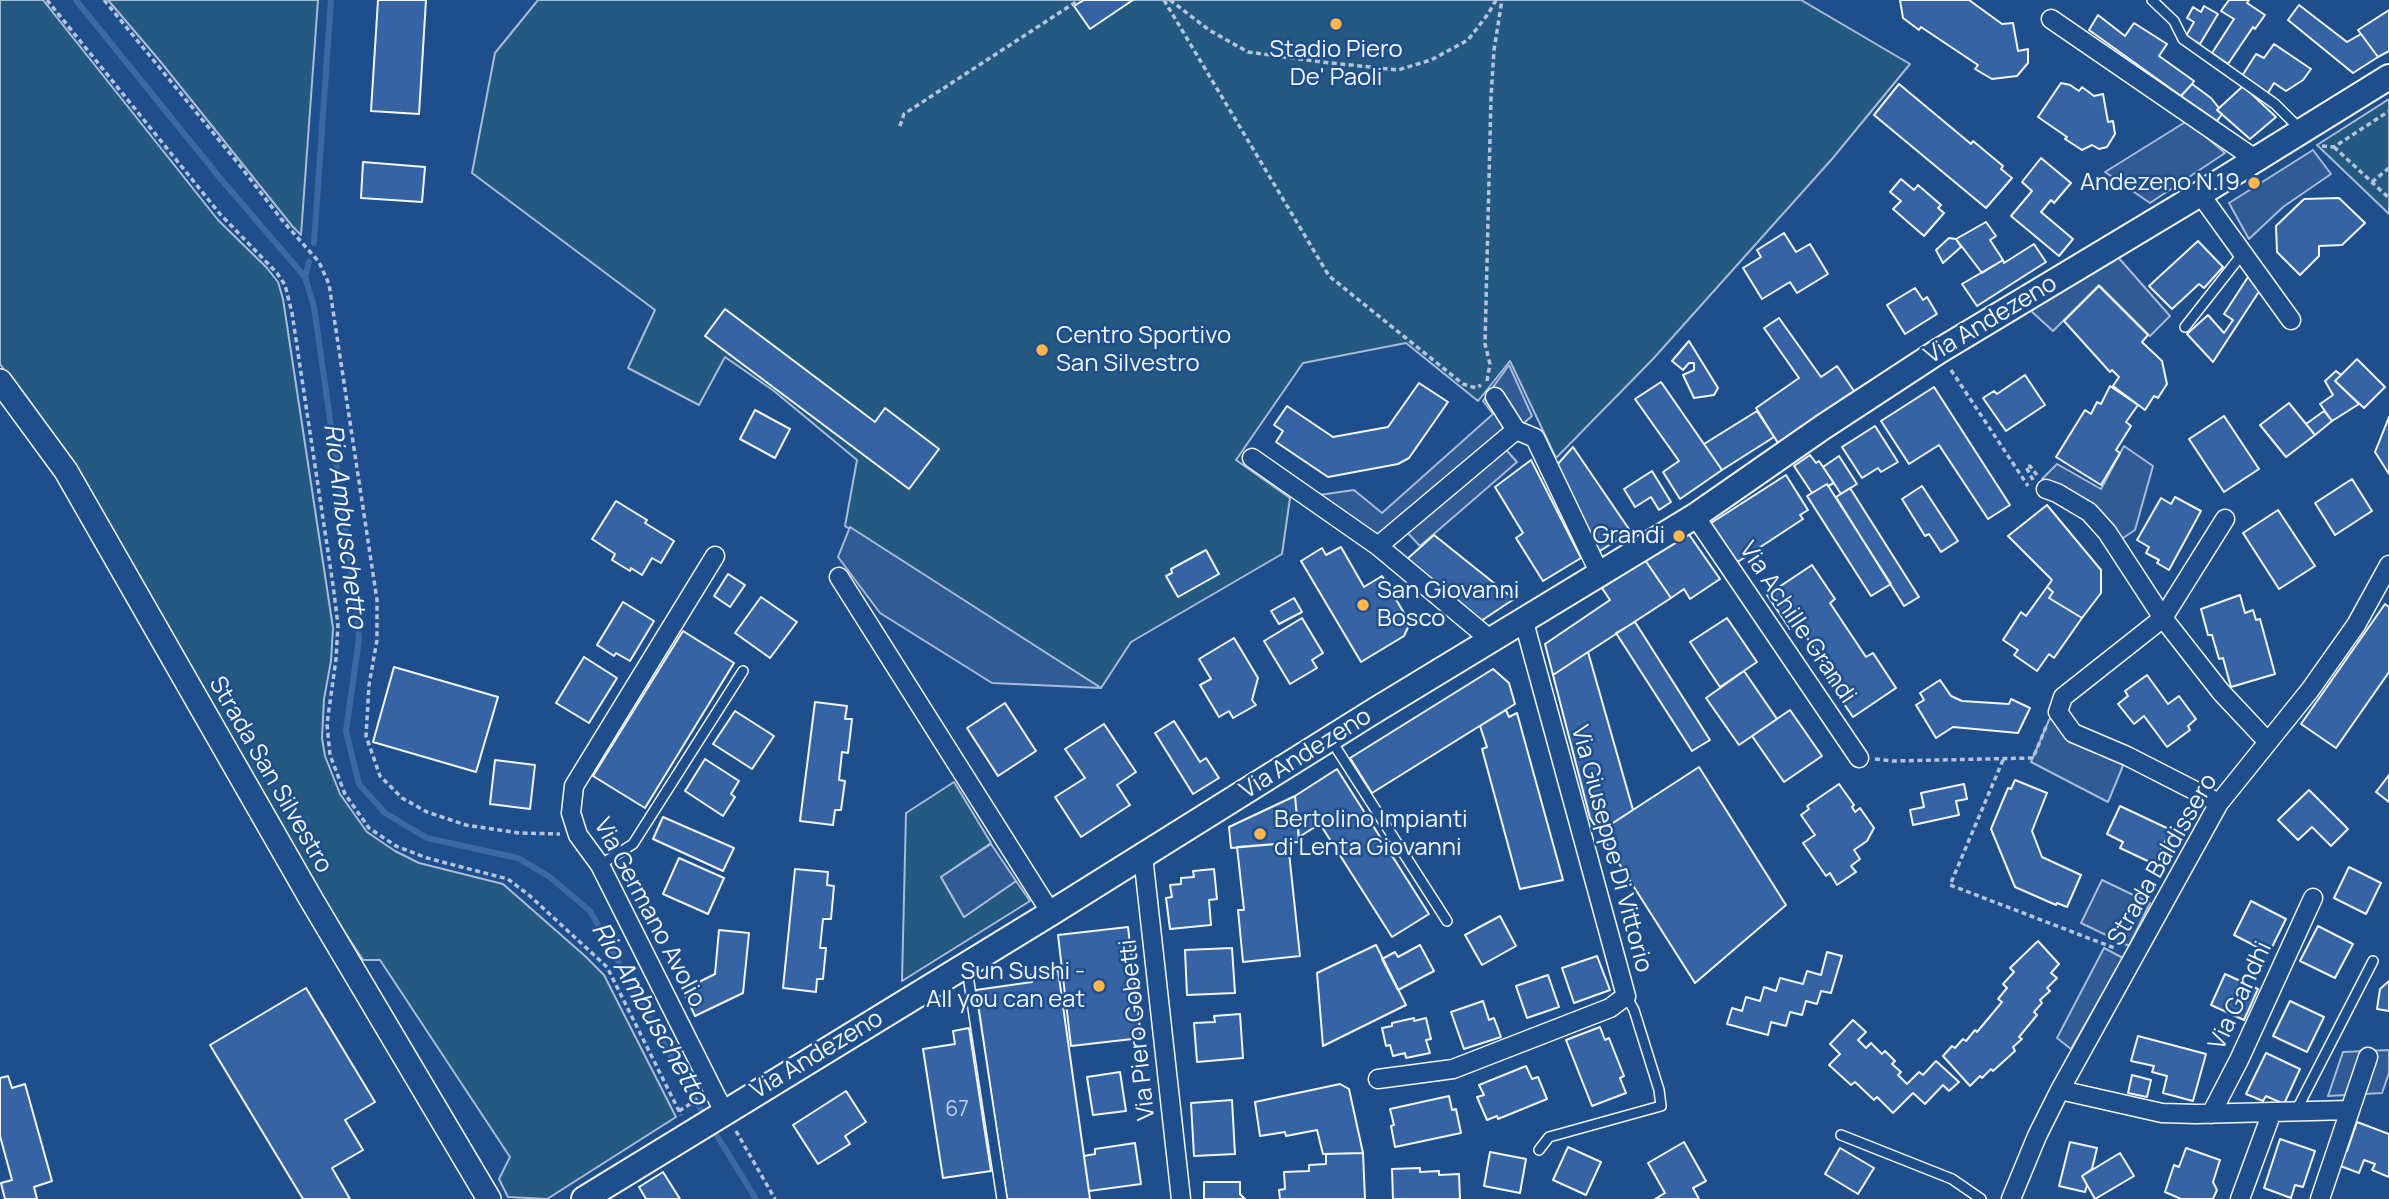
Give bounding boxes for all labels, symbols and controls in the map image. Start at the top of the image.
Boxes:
marker: Stadio Piero De' Paoli [1328,16,1344,32]
place label: Stadio Piero De' Paoli [1269,36,1403,92]
place label: Andezeno N.19 [2080,169,2240,197]
marker: Andezeno N.19 [2246,175,2262,191]
street label: Via Andezeno [1920,269,2062,371]
place label: Centro Sportivo San Silvestro [1056,322,1231,378]
marker: Centro Sportivo San Silvestro [1034,342,1050,358]
water label: Rio Ambuschetto [316,422,372,630]
place label: Grandi [1593,522,1665,550]
marker: Grandi [1671,528,1687,544]
street label: Via Achille Grandi [1732,537,1862,709]
place label: San Giovanni Bosco [1377,577,1519,633]
marker: San Giovanni Bosco [1355,597,1371,613]
street label: Strada San Silvestro [202,672,338,878]
street label: Via Andezeno [1235,702,1377,806]
street label: Via Giuseppe Di Vittorio [1564,722,1658,976]
street label: Strada Baldissero [2102,769,2224,951]
place label: Bertolino Impianti di Lenta Giovanni [1274,806,1468,862]
street label: Via Germano Avolio [587,814,711,1012]
marker: Bertolino Impianti di Lenta Giovanni [1252,826,1268,842]
water label: Rio Ambuschetto [584,917,714,1111]
street label: Via Gandhi [2203,937,2279,1055]
street label: Via Piero Gobetti [1114,938,1162,1122]
place label: Sun Sushi - All you can eat [926,958,1085,1014]
marker: Sun Sushi - All you can eat [1091,978,1107,994]
street label: Via Andezeno [746,1004,888,1106]
house number: 67 [945,1097,969,1123]

